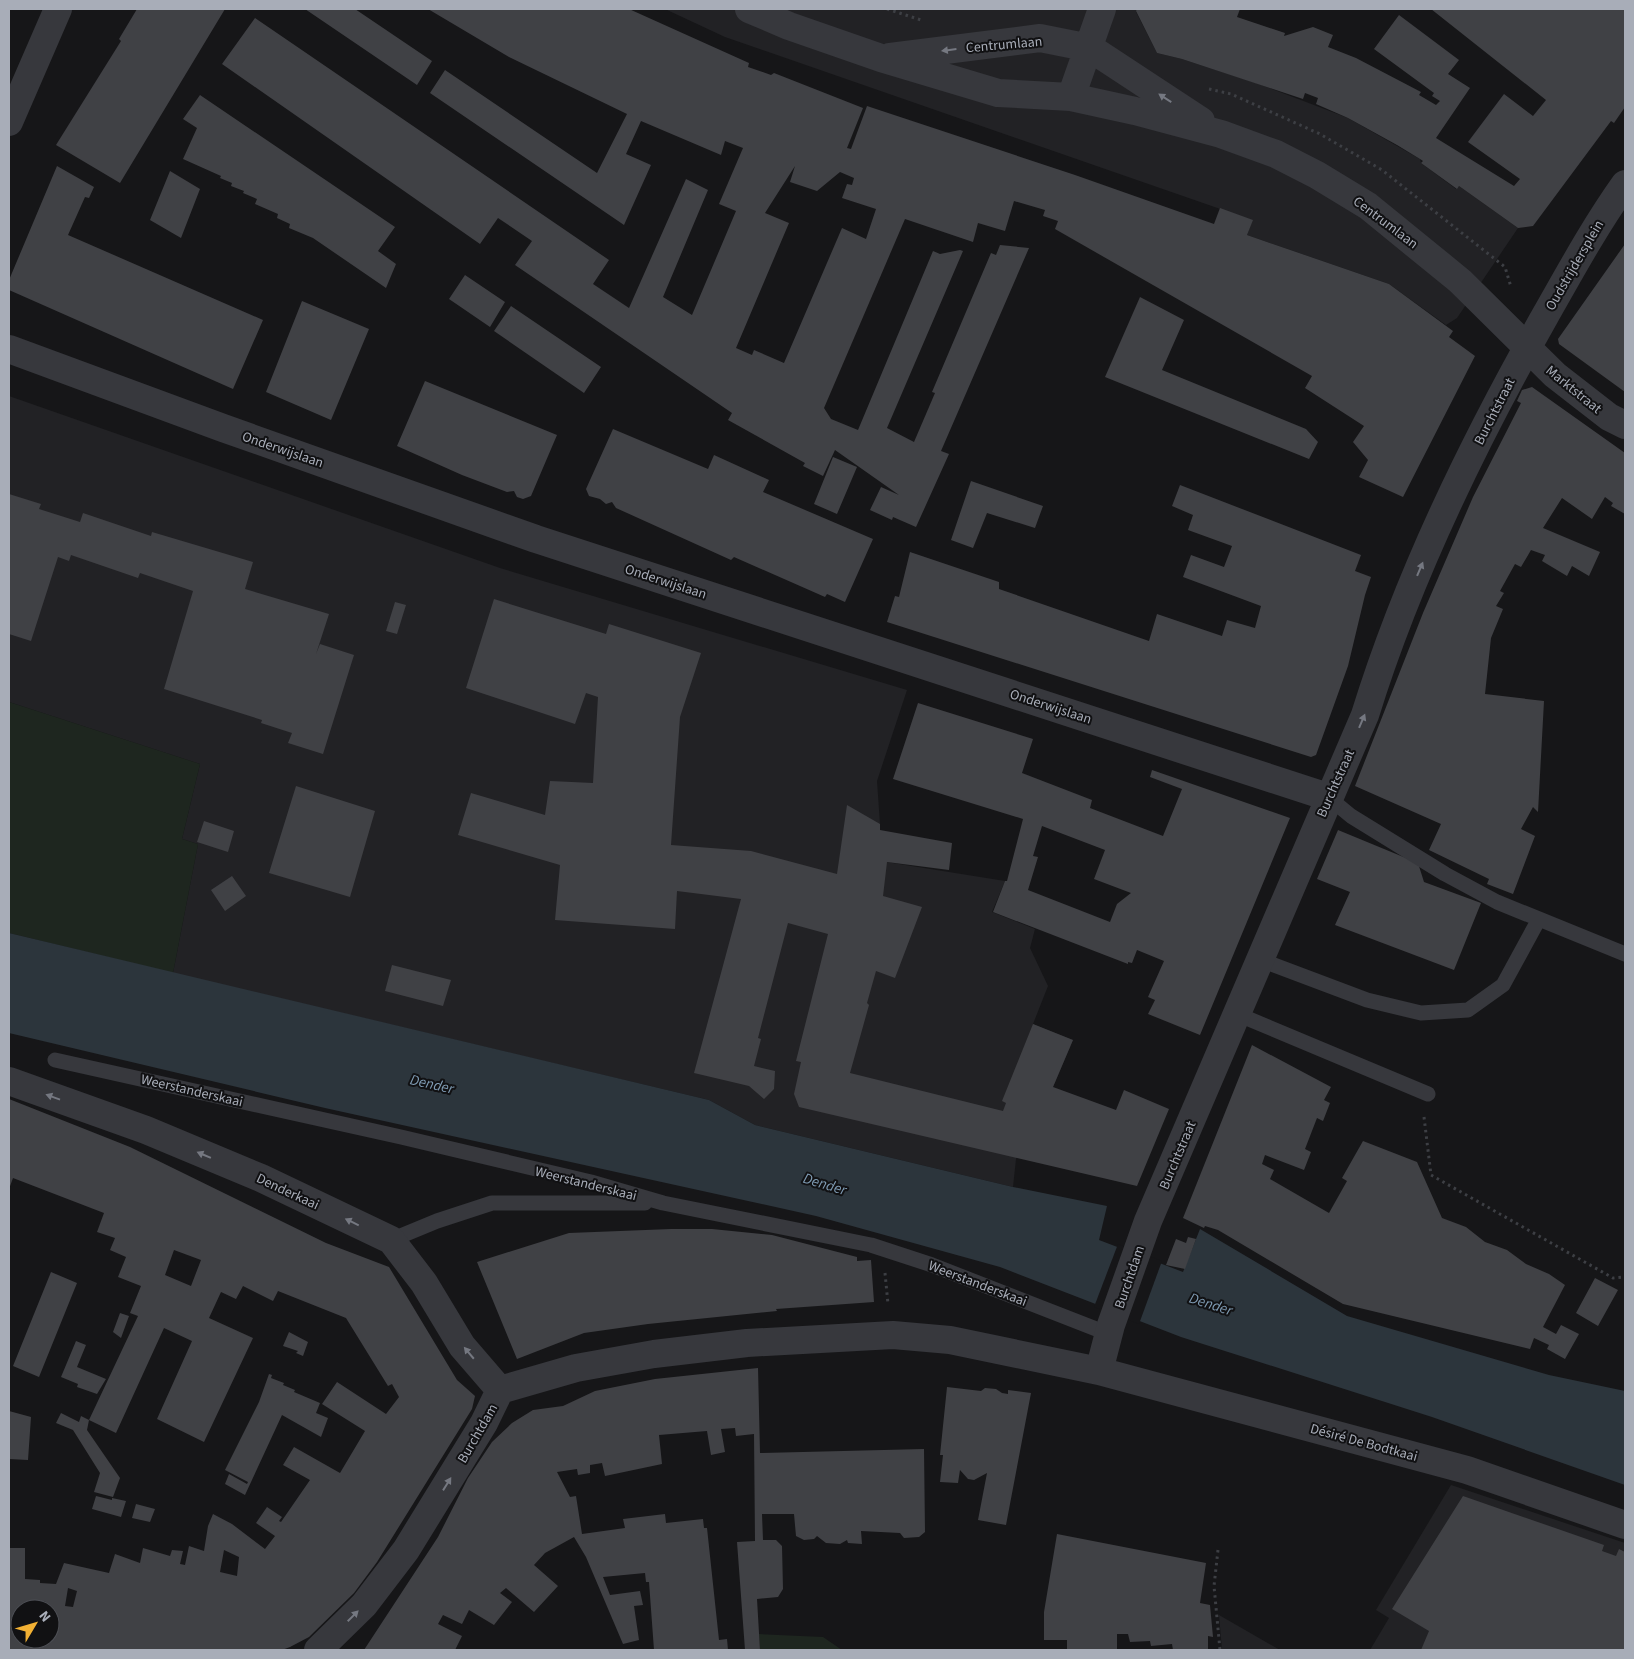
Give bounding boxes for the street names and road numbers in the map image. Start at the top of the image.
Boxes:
street label: Centrumlaan [965,32,1043,58]
street label: Centrumlaan [1349,192,1422,254]
street label: Oudstrijdersplein [1541,217,1609,314]
street label: Marktstraat [1541,361,1606,419]
street label: Burchtstraat [1469,374,1520,448]
street label: Onderwijslaan [239,427,326,473]
street label: Onderwijslaan [622,559,709,605]
street label: Onderwijslaan [1007,684,1094,730]
street label: Burchtstraat [1312,746,1360,821]
street label: Weerstanderskaai [139,1070,245,1112]
street label: Burchtstraat [1155,1118,1201,1193]
street label: Weerstanderskaai [533,1162,639,1206]
street label: Denderkaai [253,1169,322,1215]
street label: Burchtdam [1110,1243,1150,1312]
street label: Weerstanderskaai [925,1256,1030,1312]
street label: Burchtdam [453,1400,503,1467]
street label: Désiré De Bodtkaai [1308,1419,1420,1467]

